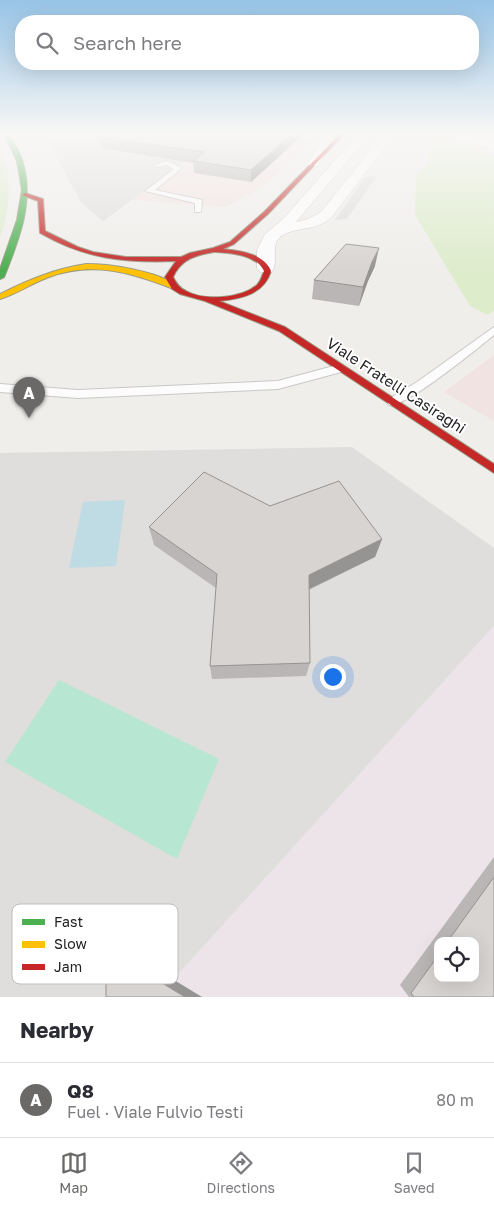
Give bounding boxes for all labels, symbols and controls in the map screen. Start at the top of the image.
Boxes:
search box [15,15,479,70]
icon: search [33,29,61,57]
text: Search here [73,31,182,54]
street label: Viale Fratelli Casiraghi [324,334,469,437]
pin: A [13,377,45,418]
your location [320,664,346,690]
legend [12,904,178,984]
text: Fast [54,913,83,930]
text: Slow [54,935,87,952]
map controls [434,937,479,982]
button: locate [434,937,479,982]
text: Jam [54,958,82,975]
text: Nearby [20,1017,94,1043]
text: Q8 [67,1079,94,1102]
text: A [30,1090,42,1110]
text: 80 m [436,1090,474,1110]
text: Fuel · Viale Fulvio Testi [67,1102,243,1122]
tab: Map [59,1149,88,1196]
tab: Directions [207,1149,275,1196]
tab: Saved [394,1149,435,1196]

